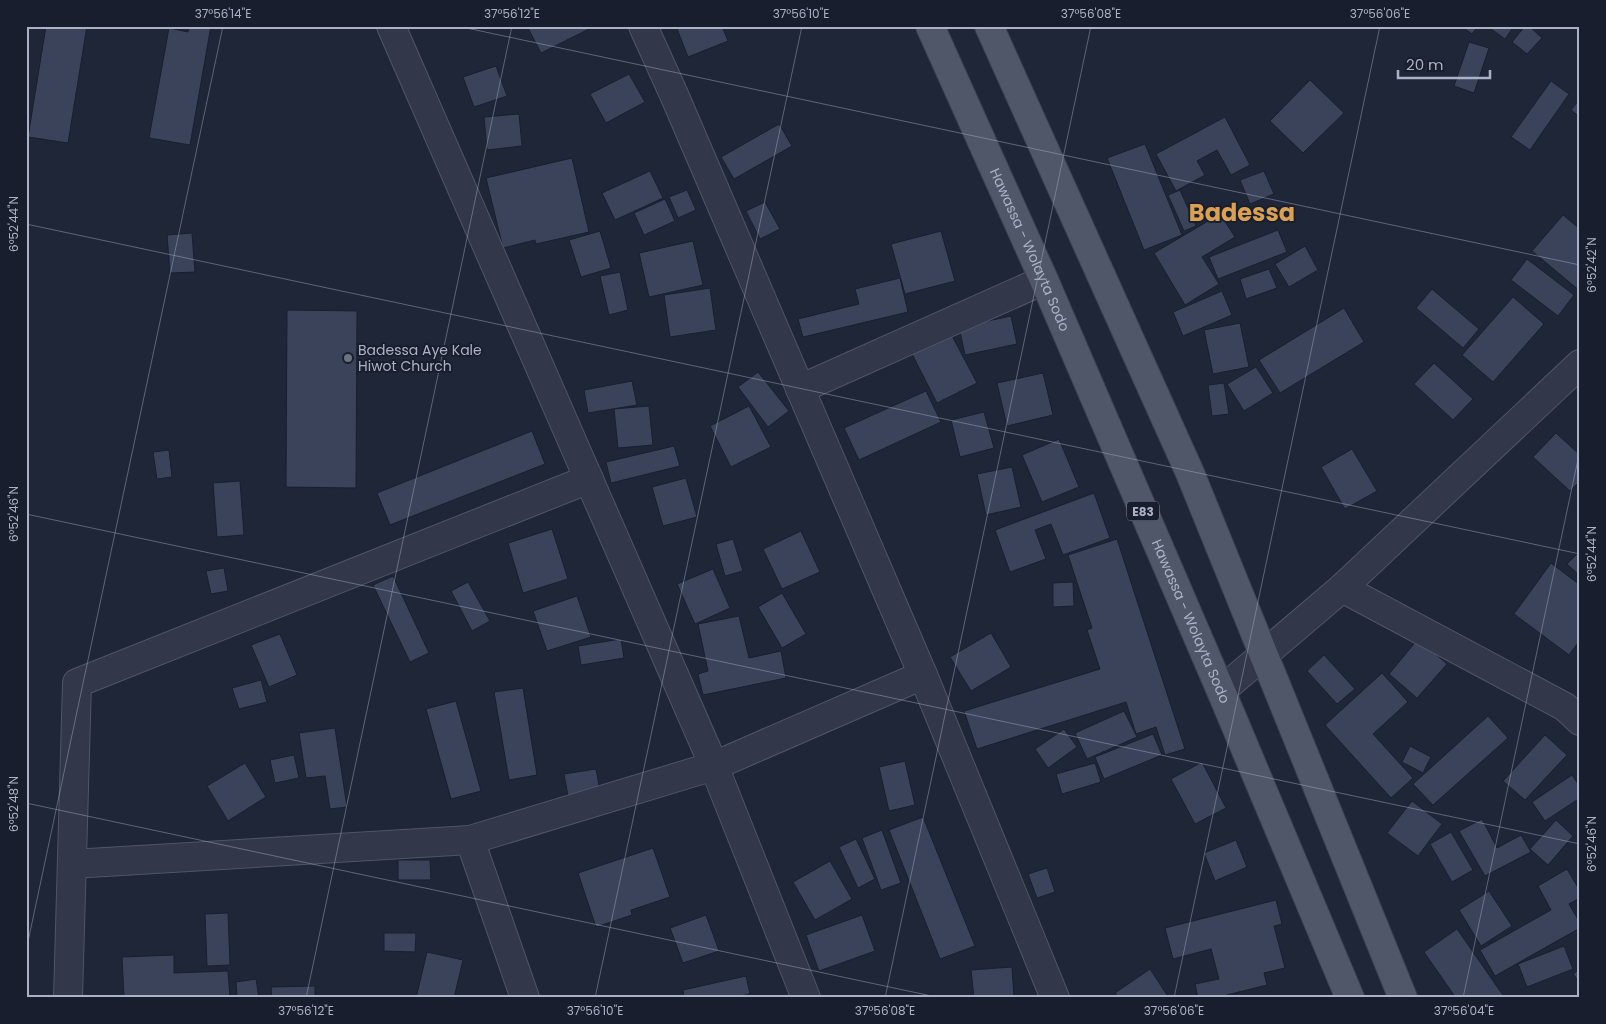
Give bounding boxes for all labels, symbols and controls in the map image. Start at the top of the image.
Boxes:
text: 37°56'14"E [195,5,251,22]
text: 37°56'12"E [484,5,540,22]
text: 37°56'10"E [773,5,829,22]
text: 37°56'08"E [1061,5,1121,22]
text: 37°56'06"E [1350,5,1410,22]
scale bar [1398,48,1491,80]
text: 20 m [1406,54,1444,75]
street label: Hawassa - Wolayta Sodo [985,165,1075,335]
text: 6°52'44"N [5,196,22,252]
district label: Badessa [1189,196,1295,229]
text: 6°52'42"N [1583,237,1600,293]
place label: Badessa Aye Kale Hiwot Church [358,340,482,376]
marker: Badessa Aye Kale Hiwot Church [342,352,354,364]
text: 6°52'46"N [5,486,22,542]
road number: E83 [1127,502,1159,520]
text: 6°52'44"N [1583,526,1600,582]
street label: Hawassa - Wolayta Sodo [1147,536,1235,706]
text: 6°52'48"N [5,776,22,832]
text: 6°52'46"N [1583,816,1600,872]
text: 37°56'12"E [278,1002,334,1019]
text: 37°56'10"E [567,1002,623,1019]
text: 37°56'08"E [855,1002,915,1019]
text: 37°56'06"E [1144,1002,1204,1019]
text: 37°56'04"E [1434,1002,1494,1019]

